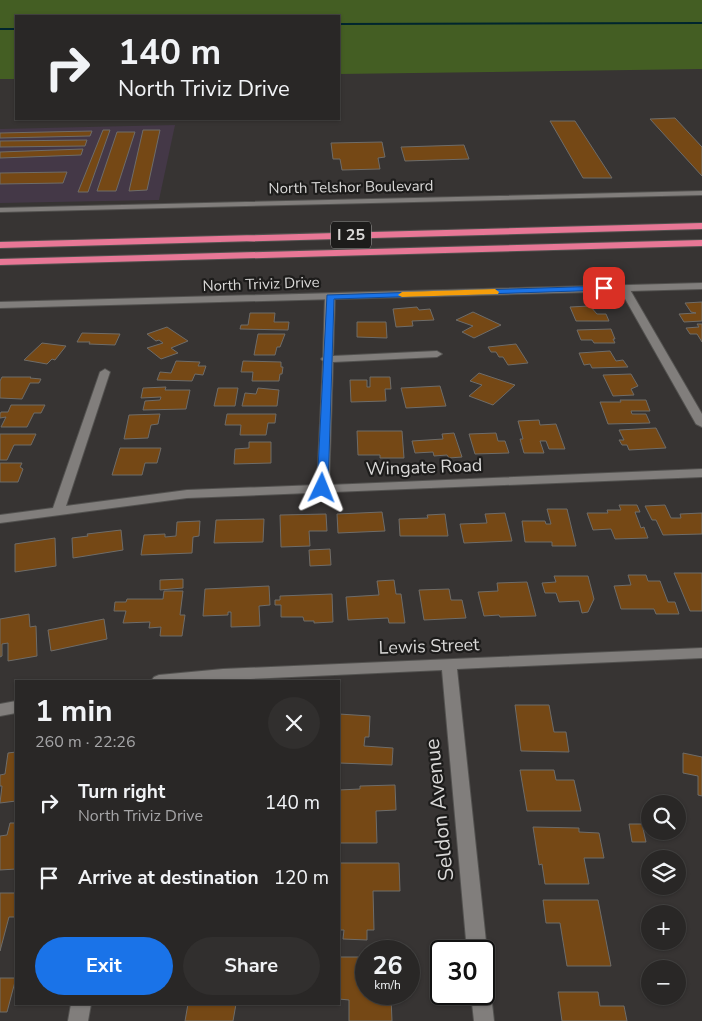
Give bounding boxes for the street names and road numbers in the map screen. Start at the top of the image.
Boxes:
street label: North Telshor Boulevard [268,176,434,198]
road number: I 25 [331,222,371,248]
street label: North Triviz Drive [202,272,320,296]
street label: Wingate Road [365,453,483,481]
street label: Lewis Street [378,632,481,660]
street label: Seldon Avenue [418,737,460,883]

